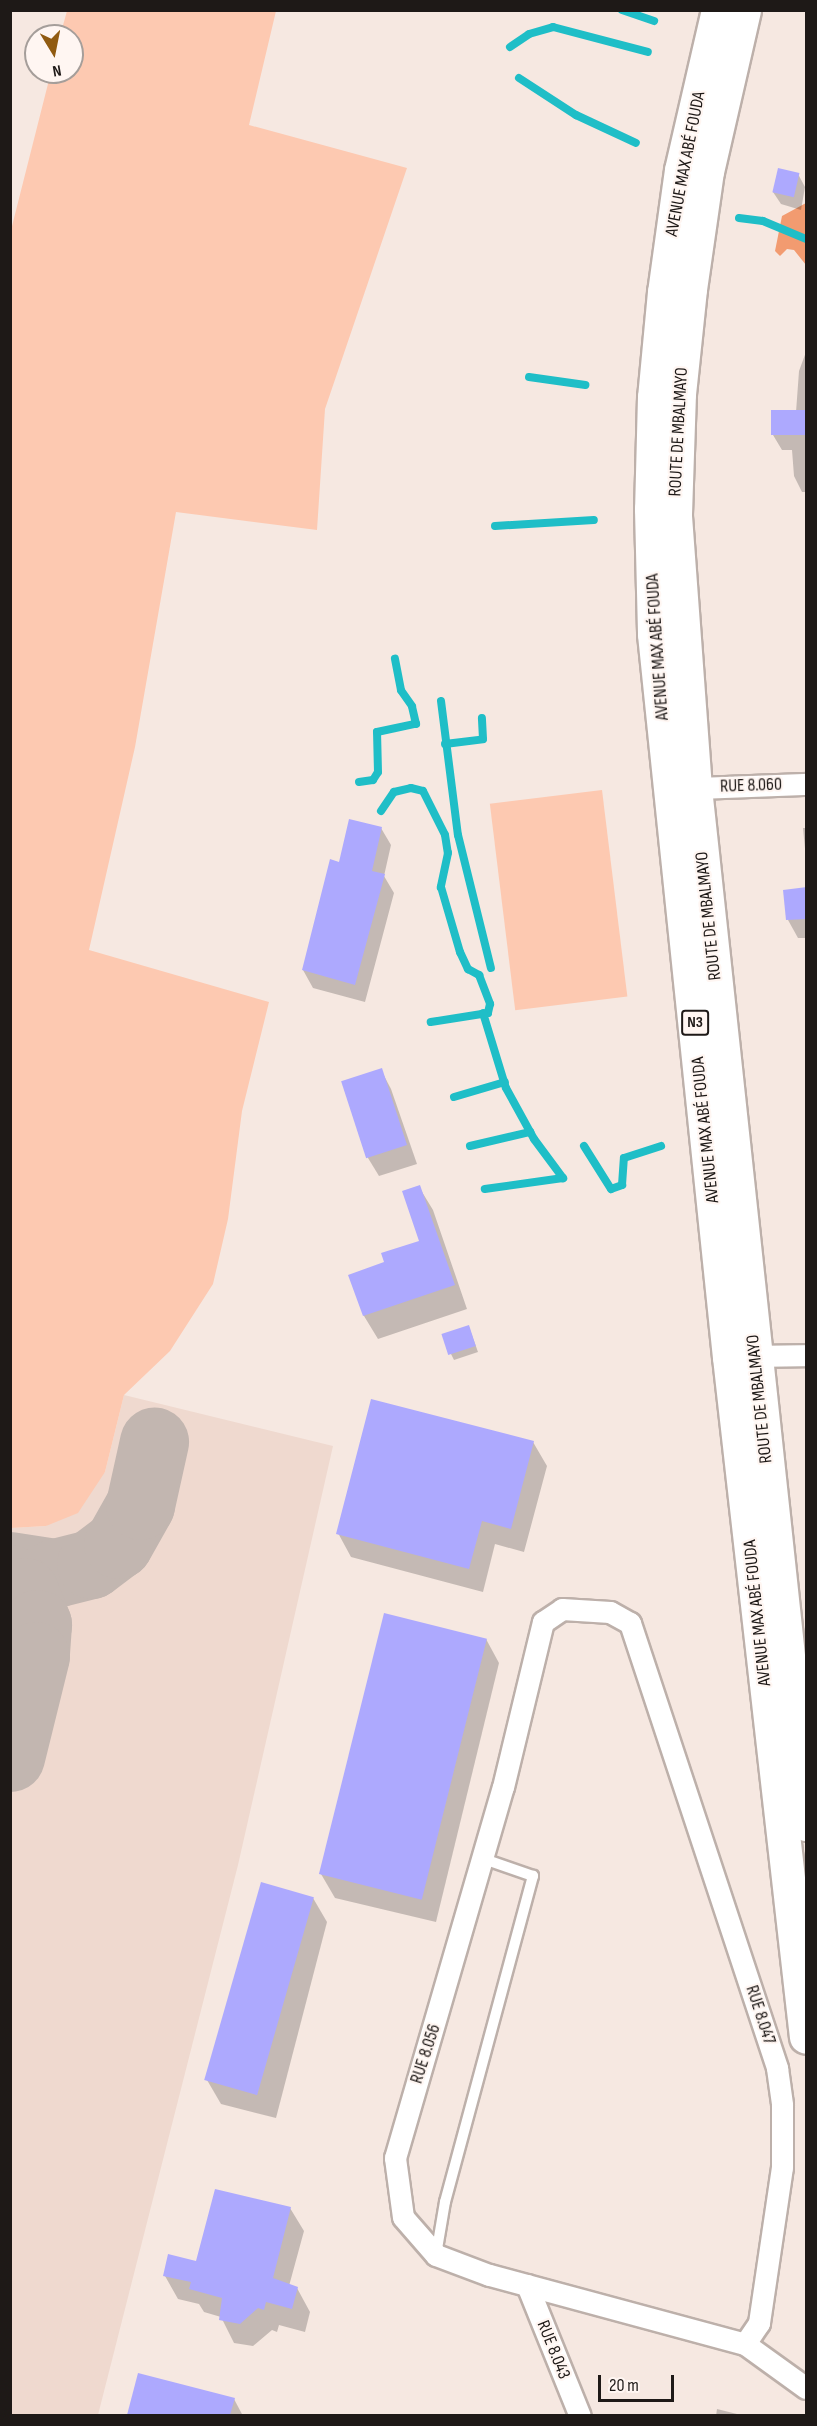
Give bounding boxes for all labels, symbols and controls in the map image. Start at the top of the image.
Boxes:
north arrow [24,24,84,84]
text: N [51,60,63,80]
street label: AVENUE MAX ABÉ FOUDA [661,90,711,238]
street label: ROUTE DE MBALMAYO [665,367,693,497]
street label: AVENUE MAX ABÉ FOUDA [642,573,674,721]
street label: RUE 8.060 [720,774,782,798]
street label: ROUTE DE MBALMAYO [691,851,727,981]
road number: N3 [680,1010,710,1036]
street label: AVENUE MAX ABÉ FOUDA [688,1056,724,1204]
street label: ROUTE DE MBALMAYO [742,1334,778,1464]
street label: AVENUE MAX ABÉ FOUDA [740,1539,776,1687]
street label: RUE 8.047 [740,1983,780,2047]
street label: RUE 8.056 [406,2022,446,2086]
street label: RUE 8.043 [532,2318,574,2382]
scale bar [601,2363,678,2401]
text: 20 m [609,2375,639,2396]

